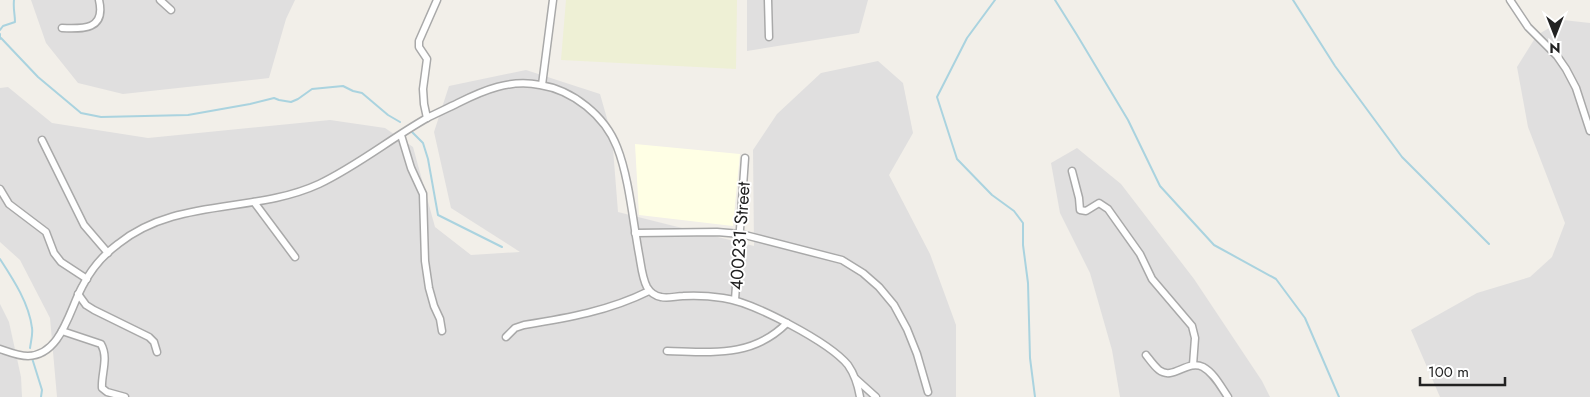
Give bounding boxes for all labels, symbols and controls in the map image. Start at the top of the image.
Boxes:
north arrow [1530,10,1580,60]
text: N [1549,38,1561,58]
street label: 400231 Street [723,180,757,291]
scale bar [1420,354,1505,386]
text: 100 m [1428,361,1469,383]

